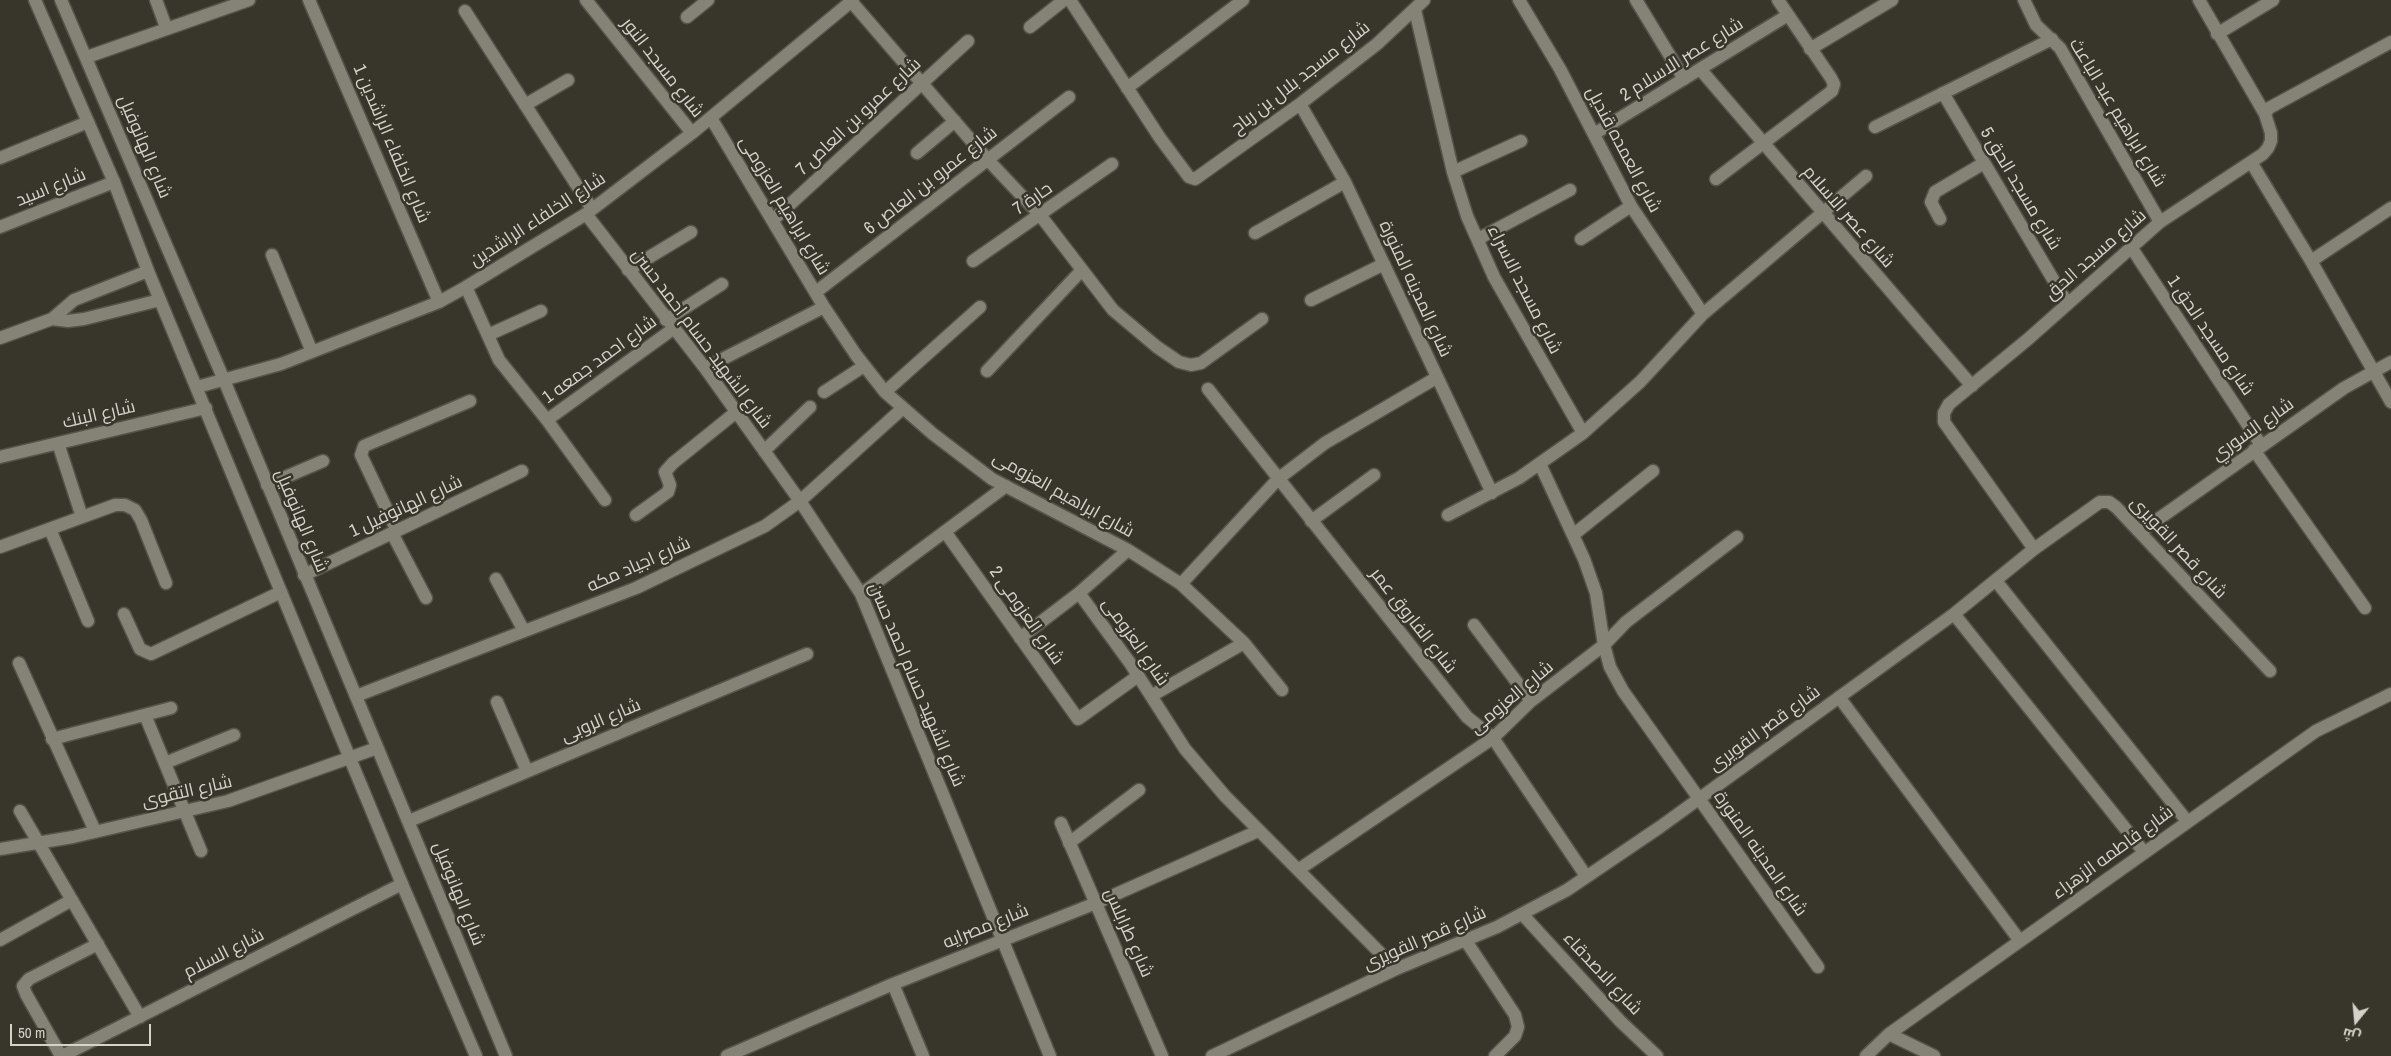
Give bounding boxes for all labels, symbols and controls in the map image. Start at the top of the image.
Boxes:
street label: شارع مسجد النور [616,14,708,122]
street label: شارع عصر الاسلام 2 [1617,14,1747,106]
street label: شارع مسجد بلال بن رباح [1227,17,1375,139]
street label: شارع ابراهيم عبد الباعث [2064,35,2170,191]
street label: شارع عمرو بن العاص 7 [792,54,926,180]
street label: شارع الخلفاء الراشدين 1 [348,61,434,227]
street label: شارع العمده قنديل [1581,83,1665,217]
street label: شارع الهانوفيل [113,92,175,202]
street label: شارع عمرو بن العاص 6 [860,122,1002,240]
street label: شارع مسجد الحق 5 [1975,124,2065,254]
street label: شارع ابراهيم العزومى [734,133,834,279]
street label: شارع عصر الاسلام [1798,161,1898,273]
street label: شارع اسيد [13,164,89,212]
street label: شارع الخلفاء الراشدين [466,168,610,272]
street label: حارة 7 [1009,178,1057,220]
street label: شارع مسجد الحق [2041,205,2151,305]
street label: شارع المدينه المنورة [1374,217,1456,361]
street label: شارع مسجد الاسراء [1482,222,1566,358]
street label: شارع الشهيد حسام احمد حسن [626,245,776,433]
street label: شارع مسجد الحق 1 [2162,272,2258,400]
street label: شارع احمد جمعه 1 [539,311,661,409]
street label: شارع السوري [2208,394,2298,466]
street label: شارع البنك [60,396,138,434]
street label: شارع ابراهيم العزومى [989,447,1137,543]
street label: شارع الهانوفيل [270,466,332,576]
street label: شارع الهانوفيل 1 [346,471,466,543]
street label: شارع قصر القويرى [2125,492,2231,604]
street label: شارع اجياد مكه [584,533,694,597]
street label: شارع العزومى 2 [984,563,1068,669]
street label: شارع الفاروق عمر [1365,564,1461,678]
street label: شارع الشهيد حسام احمد حسن [863,580,969,790]
street label: شارع العزومى [1097,594,1173,690]
street label: شارع العزومى [1466,657,1558,739]
street label: شارع قصر القويرى [1705,681,1825,777]
street label: شارع الروبى [558,695,644,747]
street label: شارع التقوى [140,771,234,813]
street label: شارع المدينه المنورة [1709,787,1811,921]
street label: شارع فاطمه الزهراء [2048,802,2178,904]
street label: شارع الهانوفيل [427,839,489,949]
street label: شارع طرابلس [1099,885,1157,981]
street label: شارع مصرايه [940,900,1032,954]
street label: شارع قصر القويرى [1360,902,1490,976]
street label: شارع السلام [180,924,268,984]
street label: شارع الاصدقاء [1558,928,1646,1020]
north arrow [2331,996,2381,1046]
scale bar [12,1014,154,1046]
text: 50 m [18,1022,45,1043]
text: ش [2340,1024,2363,1047]

